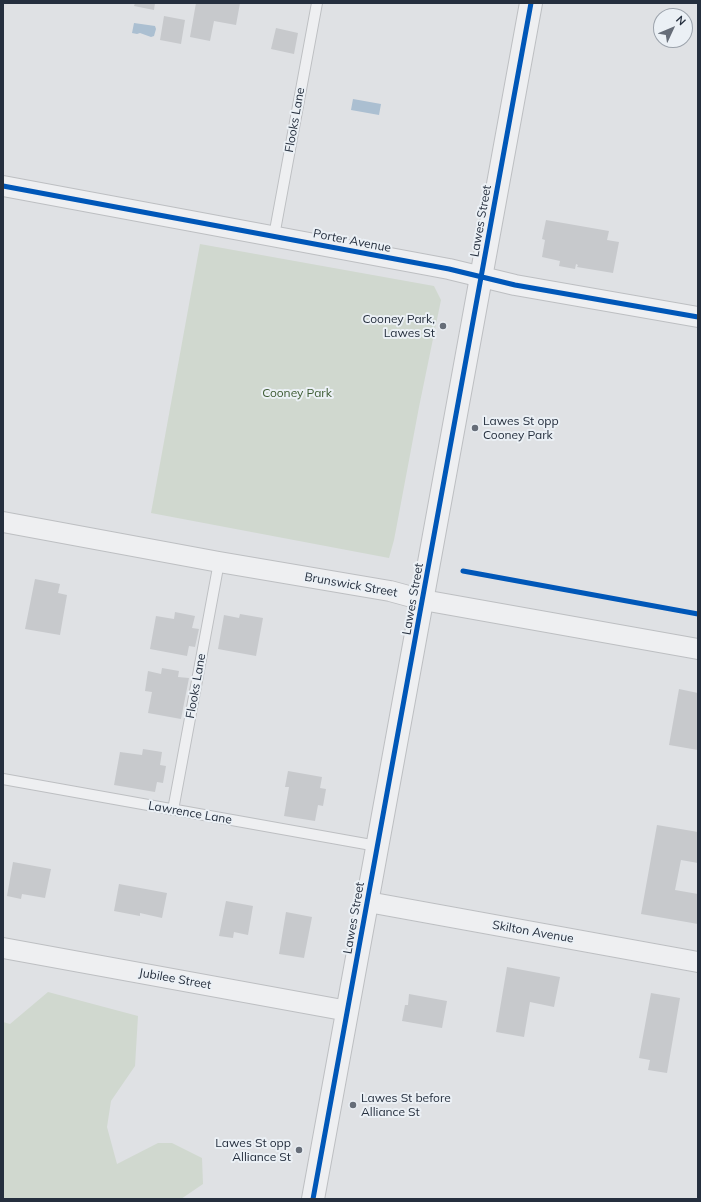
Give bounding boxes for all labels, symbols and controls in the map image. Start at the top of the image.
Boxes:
north arrow [653,8,693,48]
text: N [673,13,689,28]
street label: Flooks Lane [282,86,308,154]
street label: Lawes Street [468,184,494,258]
street label: Porter Avenue [312,226,392,256]
place label: Cooney Park, Lawes St [362,312,435,340]
marker: Cooney Park, Lawes St [438,321,448,331]
park label: Cooney Park [262,386,332,400]
place label: Lawes St opp Cooney Park [483,414,559,442]
marker: Lawes St opp Cooney Park [470,423,480,433]
street label: Lawes Street [400,562,426,636]
street label: Brunswick Street [303,570,399,600]
street label: Flooks Lane [183,652,209,720]
street label: Lawrence Lane [147,799,233,827]
street label: Lawes Street [341,881,367,955]
street label: Skilton Avenue [491,918,575,946]
street label: Jubilee Street [138,966,212,992]
place label: Lawes St before Alliance St [361,1091,451,1119]
marker: Lawes St before Alliance St [348,1100,358,1110]
place label: Lawes St opp Alliance St [215,1136,291,1164]
marker: Lawes St opp Alliance St [294,1145,304,1155]

